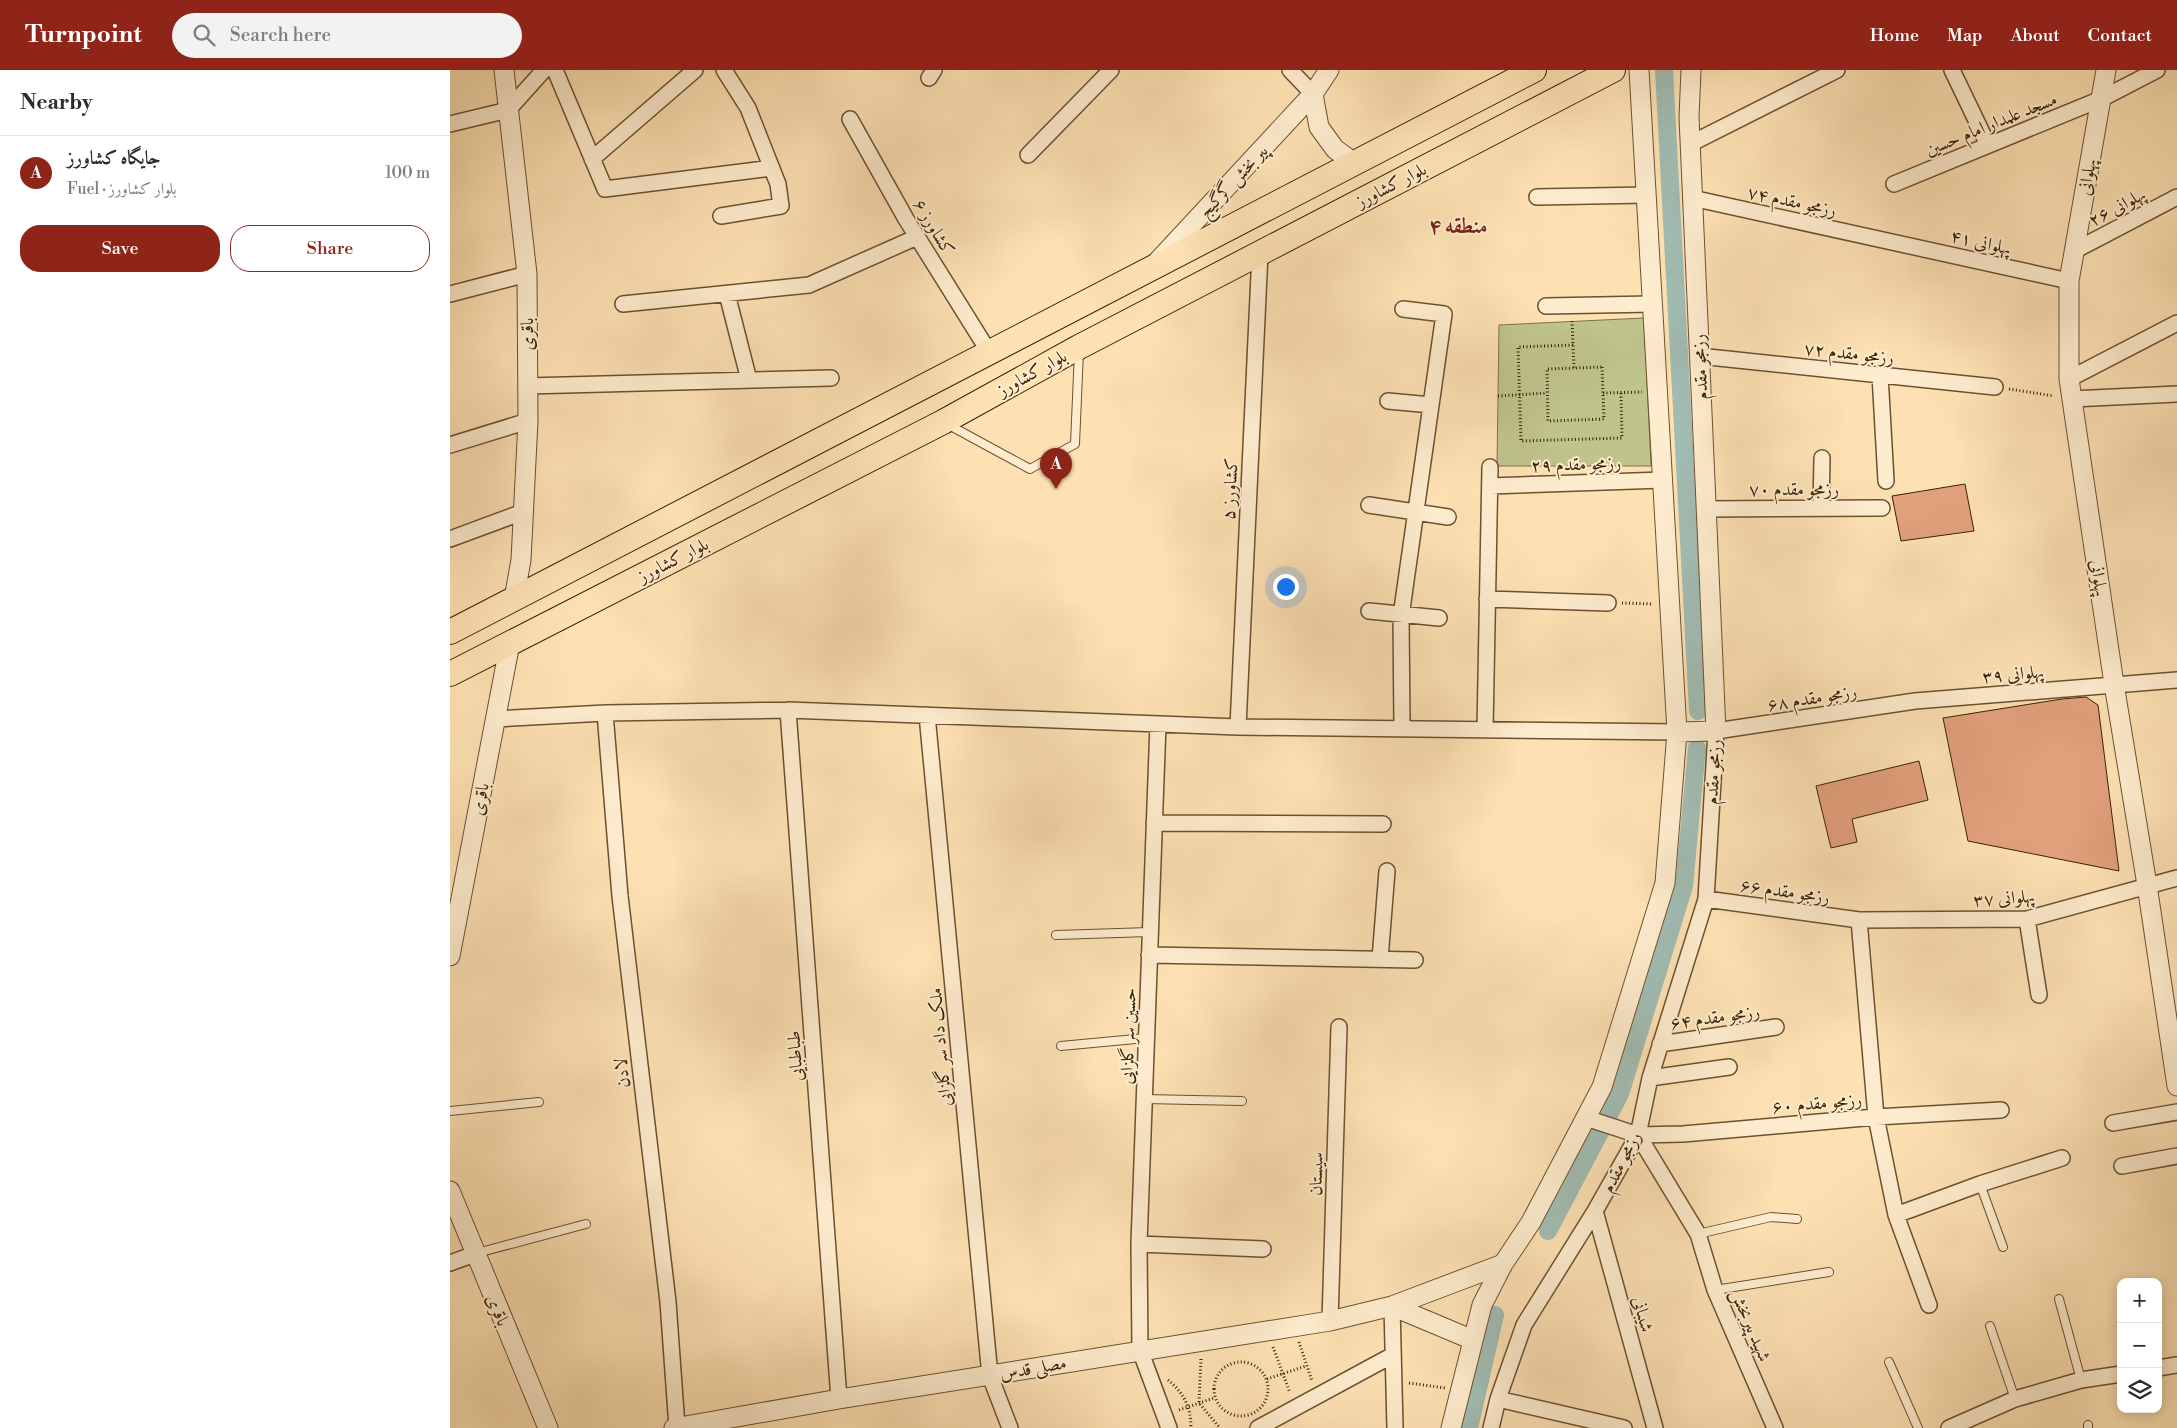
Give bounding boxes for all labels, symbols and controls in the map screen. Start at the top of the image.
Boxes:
search box [172,13,522,58]
text: Turnpoint [25,20,142,50]
icon: search [190,21,218,49]
text: Search here [230,23,331,47]
text: Home [1870,24,1919,47]
text: Map [1947,24,1983,47]
text: About [2011,24,2060,47]
text: Contact [2088,24,2152,47]
street label: مسجد علمدار امام حسین [1922,88,2062,165]
text: Nearby [20,90,93,116]
street label: پیر بخش گرگیج [1193,138,1277,226]
text: جایگاه کشاورز [67,146,161,170]
street label: پهلوانی [2073,157,2102,197]
street label: بلوار کشاورز [1350,158,1430,214]
text: A [30,163,42,183]
text: 100 m [385,163,430,183]
text: Fuel · بلوار کشاورز [67,179,176,199]
street label: رزمجو مقدم ۷۴ [1744,181,1838,226]
street label: پهلوانی ۲۶ [2085,183,2150,232]
street label: کشاورز ۶ [908,195,959,260]
district label: منطقه ۴ [1428,213,1488,240]
street label: پهلوانی ۴۱ [1948,224,2014,261]
button: Save [20,225,220,272]
button: Share [230,225,430,272]
street label: باقری [516,318,539,350]
street label: رزمجو مقدم [1687,333,1718,400]
street label: رزمجو مقدم ۷۲ [1802,337,1895,374]
street label: بلوار کشاورز [992,345,1071,403]
pin: A [1040,448,1072,489]
street label: رزمجو مقدم ۲۹ [1530,451,1622,482]
street label: کشاورز ۵ [1217,457,1244,521]
street label: رزمجو مقدم ۷۰ [1749,478,1839,505]
street label: بلوار کشاورز [632,533,712,589]
street label: پهلوانی [2085,558,2112,598]
your location [1273,574,1299,600]
street label: پهلوانی ۳۹ [1981,660,2045,689]
street label: رزمجو مقدم ۶۸ [1766,680,1859,721]
street label: رزمجو مقدم [1700,739,1731,806]
street label: باقری [466,781,495,817]
street label: رزمجو مقدم ۶۶ [1738,874,1831,913]
street label: پهلوانی ۳۷ [1972,885,2036,912]
street label: ملک داد سر گلزایی [924,987,957,1107]
street label: حسین سر گلزایی [1115,987,1142,1085]
street label: رزمجو مقدم ۶۴ [1669,1000,1762,1039]
street label: طباطبایی [782,1030,809,1082]
street label: لادن [609,1057,636,1089]
street label: رزمجو مقدم ۶۰ [1771,1088,1863,1123]
street label: رزمجو مقدم [1596,1128,1650,1198]
street label: سیستان [1304,1152,1329,1196]
map controls [2117,1278,2162,1413]
button: + [2117,1278,2162,1323]
street label: شهید پیربخش [1724,1285,1776,1365]
street label: باقری [481,1291,515,1330]
street label: شیبانی [1627,1294,1658,1335]
button: − [2117,1323,2162,1368]
street label: مصلی قدس [998,1351,1068,1387]
button: layers [2117,1368,2162,1413]

